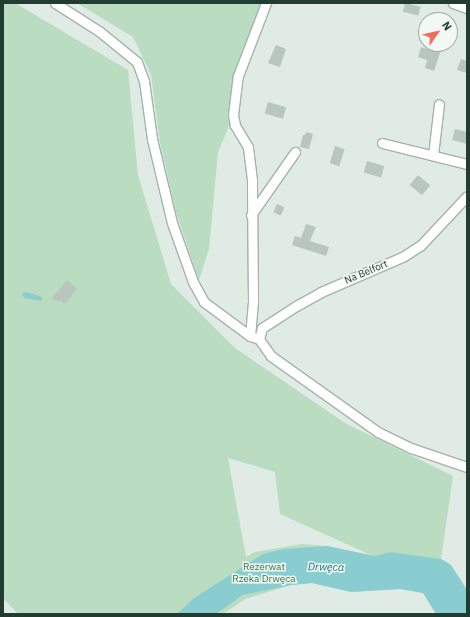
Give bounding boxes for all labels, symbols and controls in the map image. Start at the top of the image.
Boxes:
north arrow [418,12,458,52]
text: N [439,19,455,33]
street label: Na Belfort [343,258,389,286]
park label: Rezerwat Rzeka Drwęca [232,560,296,584]
water label: Drwęca [308,560,344,574]

